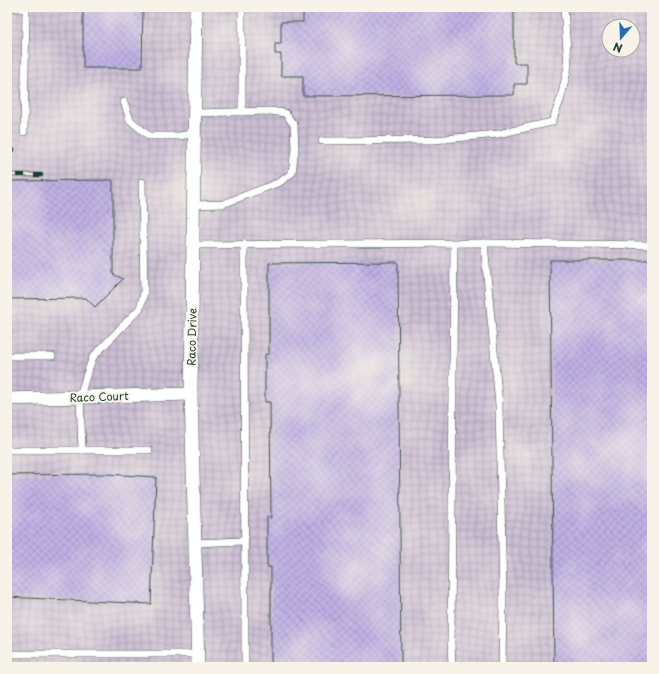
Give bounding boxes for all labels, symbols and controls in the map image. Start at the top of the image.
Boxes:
north arrow [601,18,641,58]
text: N [610,38,624,57]
street label: Raco Drive [182,308,201,366]
street label: Raco Court [69,387,129,406]

